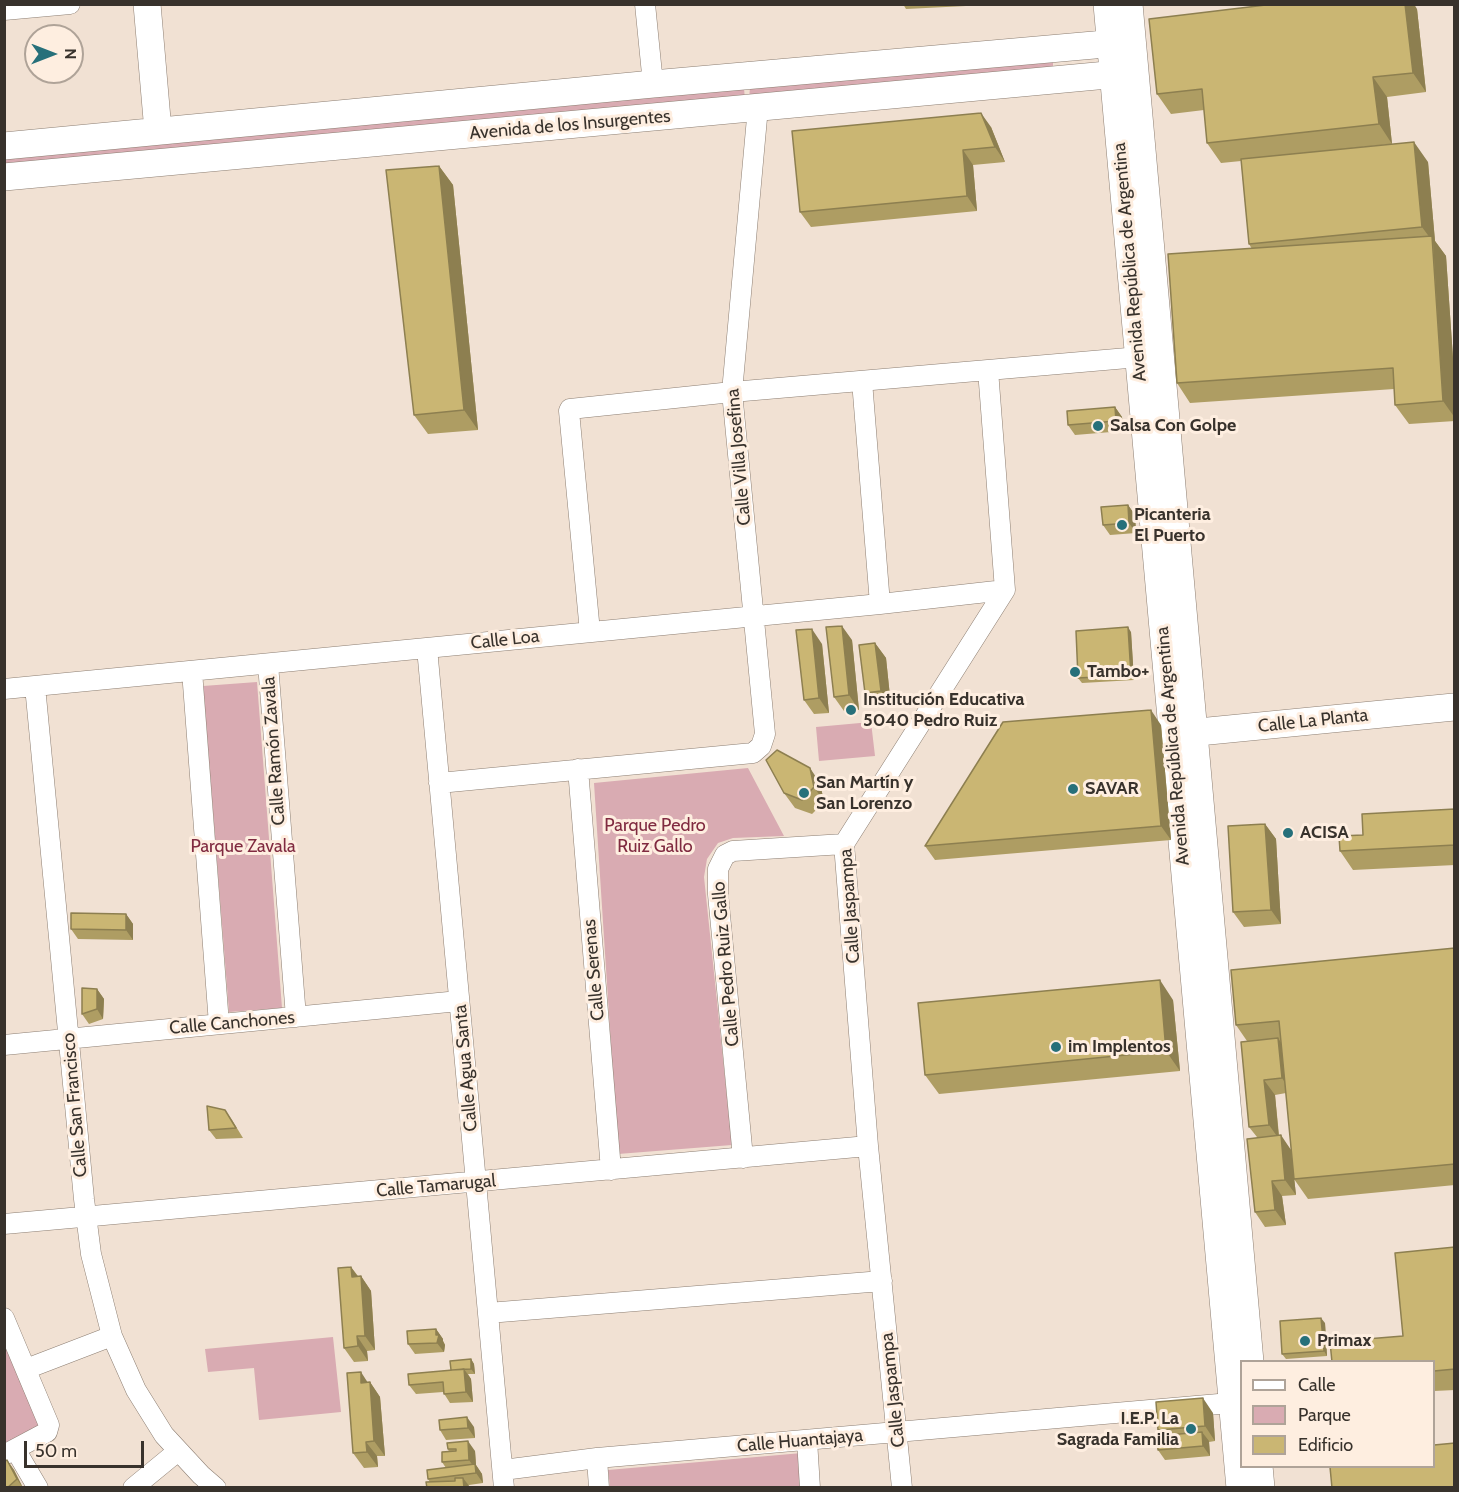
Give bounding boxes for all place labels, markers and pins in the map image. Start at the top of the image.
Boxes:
place label: Salsa Con Golpe [1110,415,1236,437]
marker: Salsa Con Golpe [1091,419,1105,433]
place label: Picanteria El Puerto [1134,504,1211,546]
marker: Picanteria El Puerto [1115,518,1129,532]
place label: Tambo+ [1087,661,1149,683]
marker: Tambo+ [1068,665,1082,679]
place label: Institución Educativa 5040 Pedro Ruiz [863,689,1024,732]
marker: Institución Educativa 5040 Pedro Ruiz [844,703,858,717]
place label: San Martín y San Lorenzo [816,772,913,814]
place label: SAVAR [1085,778,1139,800]
marker: SAVAR [1066,782,1080,796]
marker: San Martín y San Lorenzo [797,786,811,800]
place label: ACISA [1300,822,1349,844]
marker: ACISA [1281,826,1295,840]
place label: im Implentos [1068,1036,1171,1058]
marker: im Implentos [1049,1040,1063,1054]
place label: Primax [1317,1330,1371,1352]
marker: Primax [1298,1334,1312,1348]
place label: I.E.P. La Sagrada Familia [1057,1408,1179,1450]
marker: I.E.P. La Sagrada Familia [1184,1422,1198,1436]

